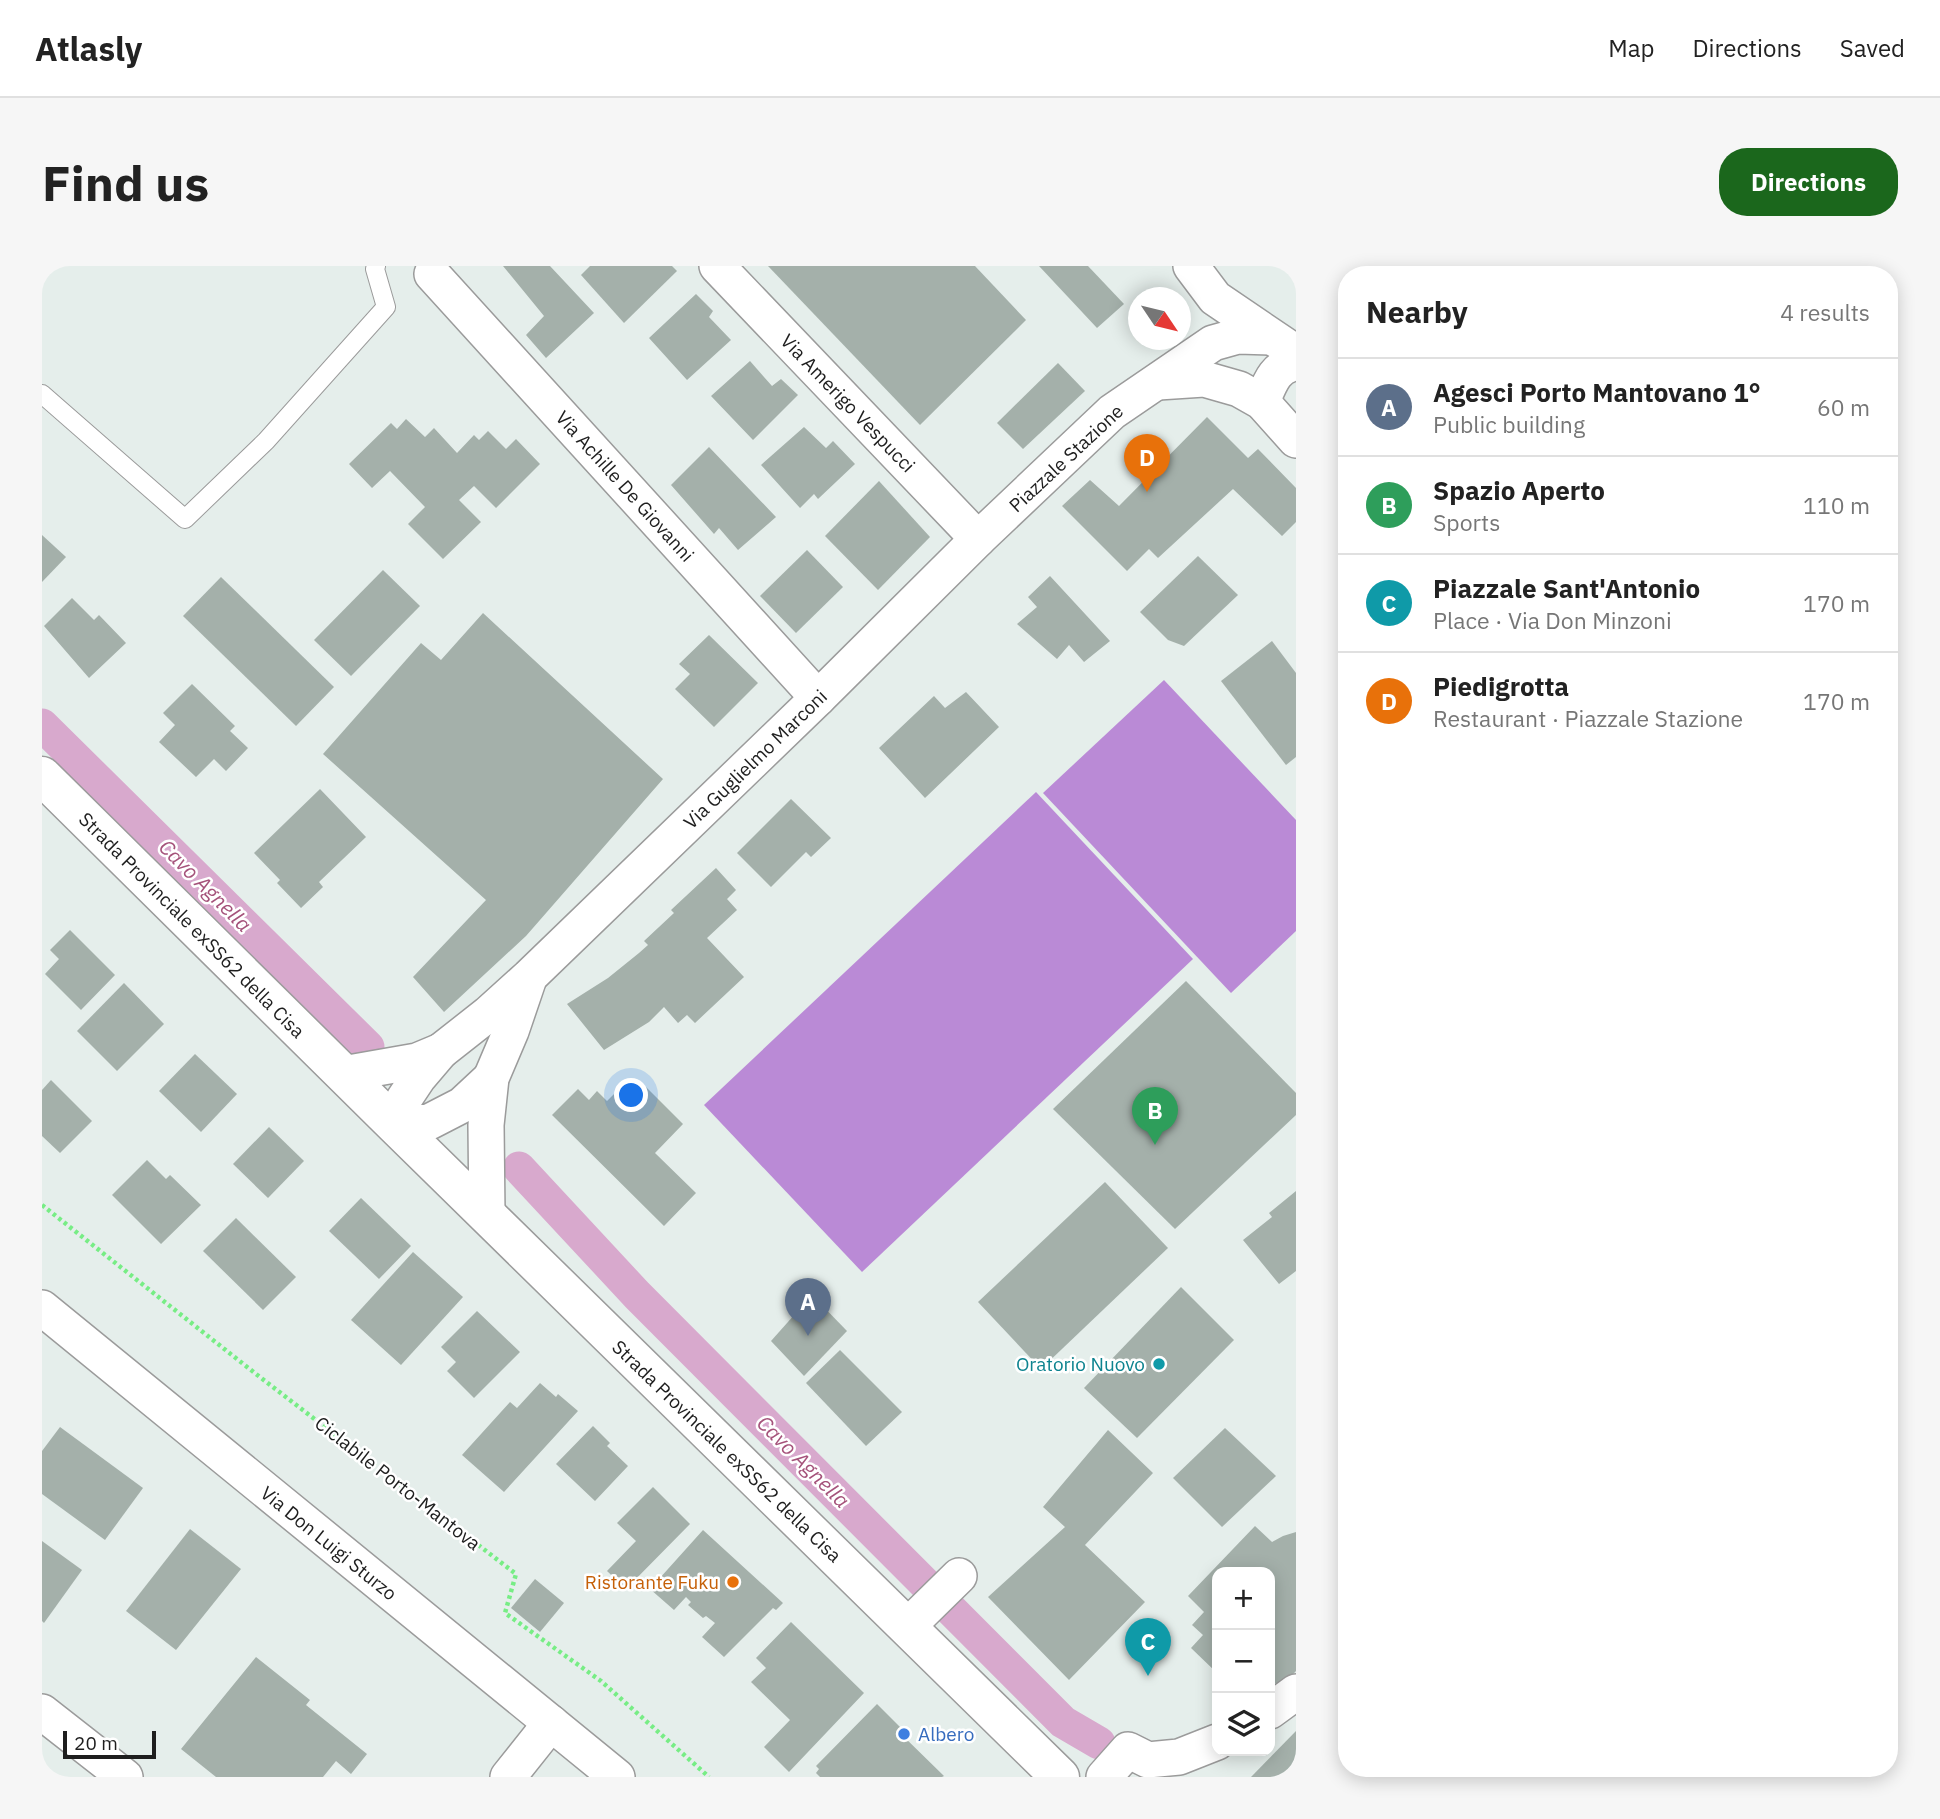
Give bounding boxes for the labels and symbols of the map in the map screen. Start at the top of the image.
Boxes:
north arrow [1128,287,1191,350]
street label: Via Amerigo Vespucci [776,329,920,477]
street label: Piazzale Stazione [1004,399,1128,517]
street label: Via Achille De Giovanni [551,405,699,567]
pin: D [1124,434,1170,492]
street label: Via Guglielmo Marconi [678,684,832,834]
street label: Strada Provinciale exSS62 della Cisa [74,807,310,1043]
water label: Cavo Agnella [153,833,258,938]
your location [614,1078,648,1112]
pin: B [1132,1087,1178,1145]
pin: A [785,1278,831,1336]
street label: Strada Provinciale exSS62 della Cisa [607,1335,847,1567]
place label: Oratorio Nuovo [1016,1352,1145,1376]
marker: Oratorio Nuovo [1151,1356,1167,1372]
water label: Cavo Agnella [751,1409,856,1514]
street label: Ciclabile Porto-Mantova [310,1411,486,1555]
street label: Via Don Luigi Sturzo [256,1481,402,1605]
place label: Ristorante Fuku [585,1570,719,1594]
marker: Ristorante Fuku [725,1574,741,1590]
pin: C [1125,1618,1171,1676]
place label: Albero [918,1722,974,1746]
marker: Albero [896,1726,912,1742]
scale bar [63,1728,156,1760]

